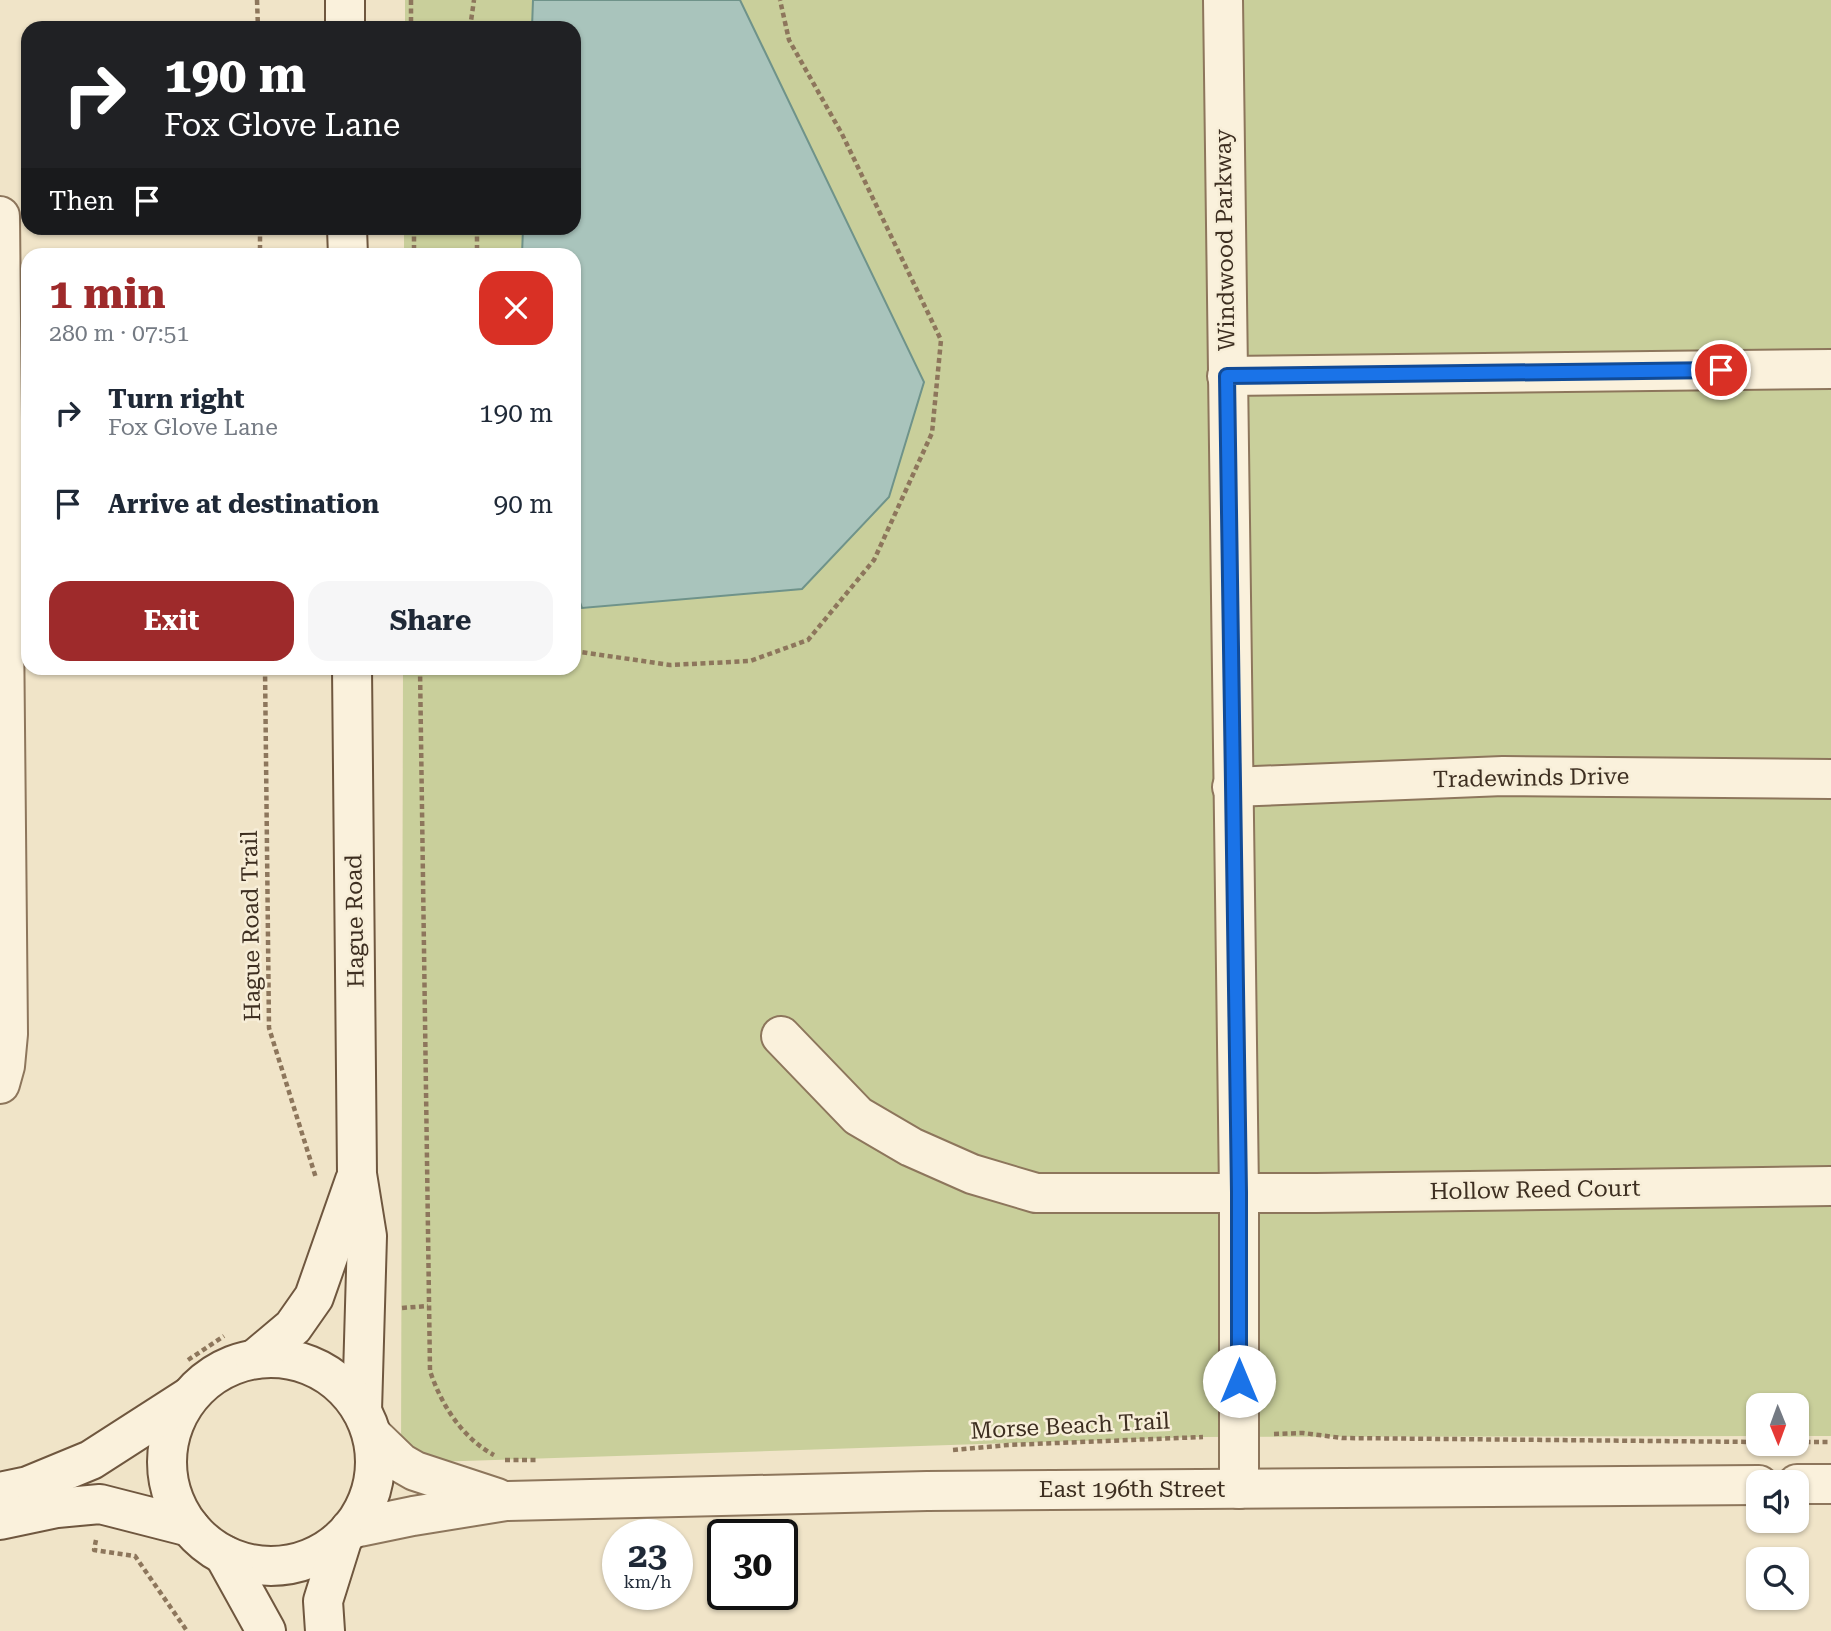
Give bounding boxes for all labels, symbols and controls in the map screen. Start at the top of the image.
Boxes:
text: 190 m [164,47,306,104]
icon: right [49,49,140,140]
text: Fox Glove Lane [164,106,400,144]
street label: Windwood Parkway [1210,128,1240,351]
icon: arrive [128,182,166,220]
text: Then [49,186,114,216]
text: 1 min [49,269,166,318]
button: close [479,271,553,345]
text: 280 m · 07:51 [49,320,189,347]
pin [1691,340,1751,400]
icon: arrive [1702,351,1740,389]
text: Turn right [108,384,244,414]
icon: right [49,394,87,432]
text: 190 m [479,398,553,428]
text: Fox Glove Lane [108,414,278,441]
icon: arrive [49,485,87,523]
text: Arrive at destination [108,489,379,519]
text: 90 m [494,489,553,519]
button: Exit [49,581,294,661]
button: Share [308,581,553,661]
street label: Tradewinds Drive [1433,763,1629,793]
street label: Hague Road Trail [236,830,266,1022]
street label: Hague Road [340,854,370,988]
street label: Hollow Reed Court [1429,1175,1641,1205]
position arrow [1202,1344,1276,1418]
north arrow [1746,1393,1810,1456]
map controls [1746,1393,1809,1610]
street label: Morse Beach Trail [970,1407,1170,1445]
button: sound [1746,1470,1809,1533]
street label: East 196th Street [1039,1476,1226,1503]
speed limit sign: 30 [707,1519,798,1610]
text: 23 [628,1535,667,1576]
button: search [1746,1547,1809,1610]
text: km/h [623,1571,672,1592]

